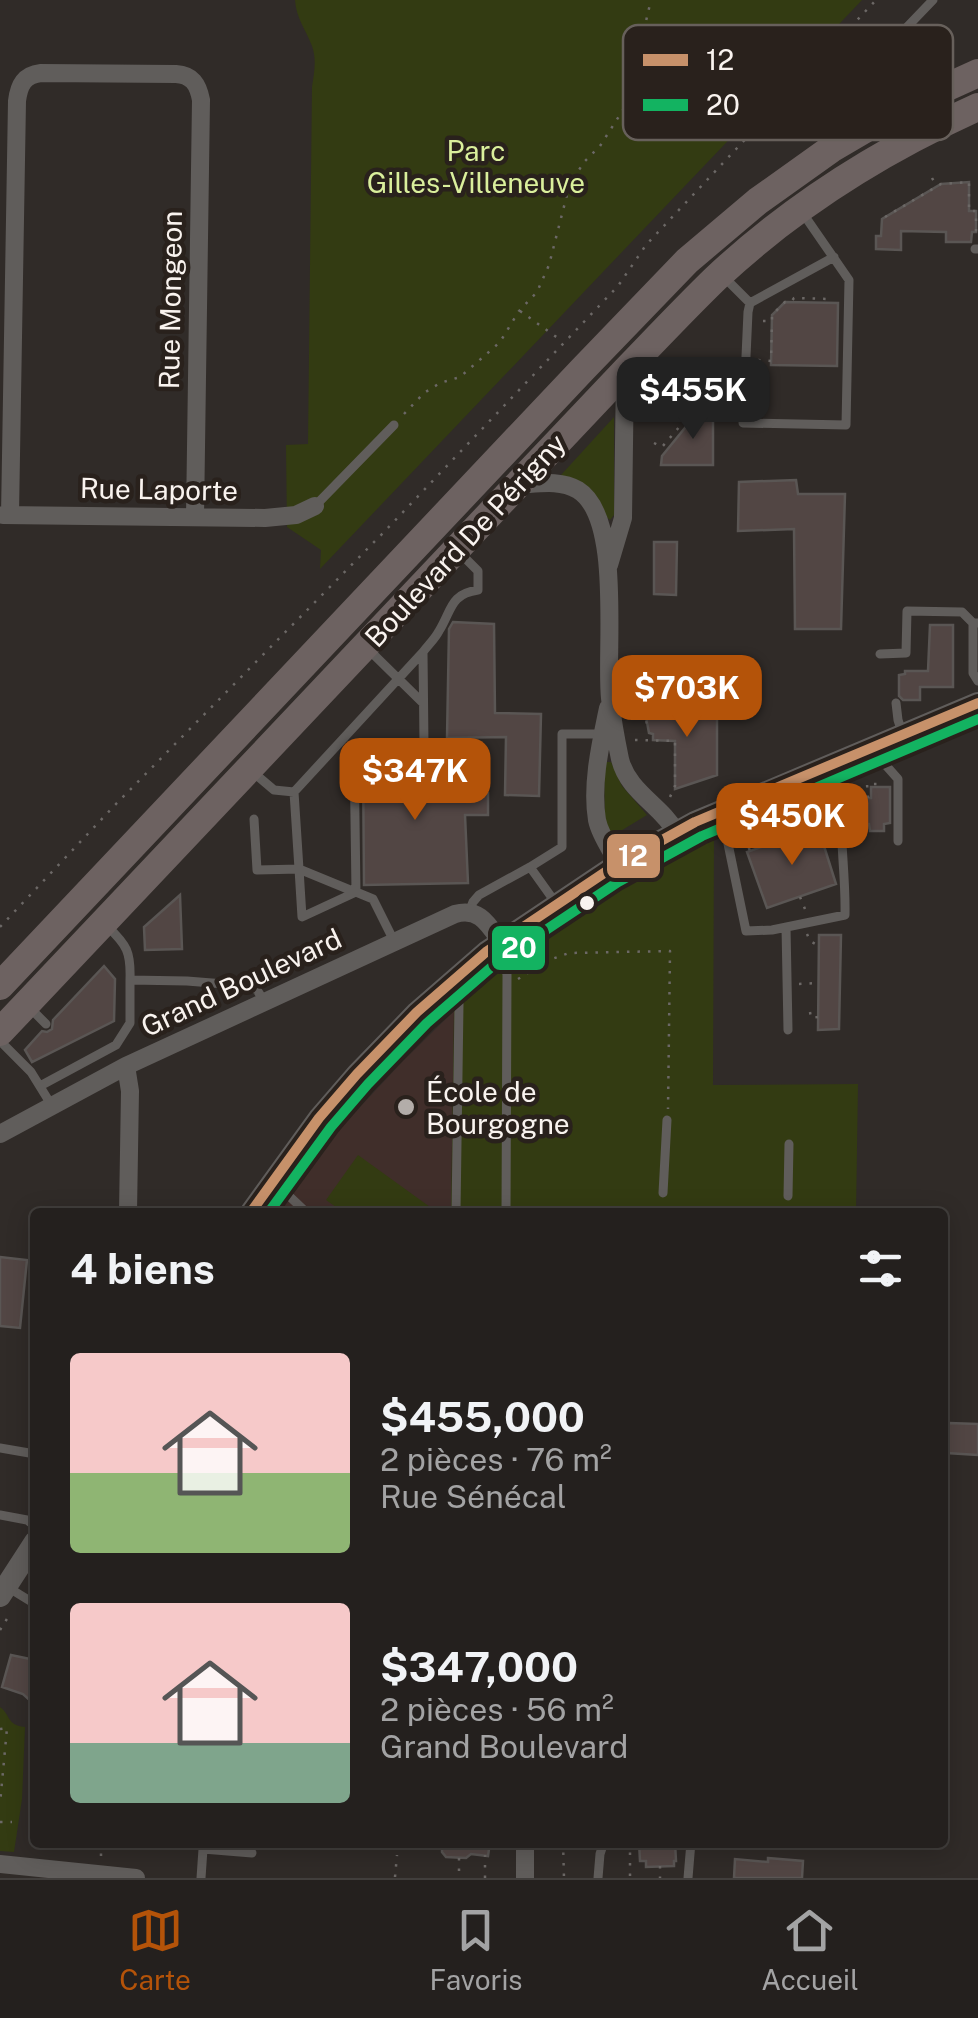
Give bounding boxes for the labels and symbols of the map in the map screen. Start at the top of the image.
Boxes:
legend [623,25,953,140]
text: 12 [706,43,734,76]
text: 20 [706,88,740,121]
park label: Parc Gilles-Villeneuve [367,134,585,199]
street label: Rue Mongeon [152,210,188,390]
pin: $455K [623,357,763,442]
street label: Boulevard De Périgny [358,427,572,653]
street label: Rue Laporte [80,471,238,507]
pin: $703K [617,655,757,740]
pin: $347K [345,738,485,823]
pin: $450K [722,783,862,868]
line badge: 12 [605,832,662,880]
text: 12 [618,839,648,872]
unlabelled marker [577,893,597,913]
street label: Grand Boulevard [136,921,346,1043]
line badge: 20 [490,924,547,972]
text: 20 [501,931,537,964]
place label: École de Bourgogne [426,1075,570,1140]
marker: École de Bourgogne [395,1096,417,1118]

